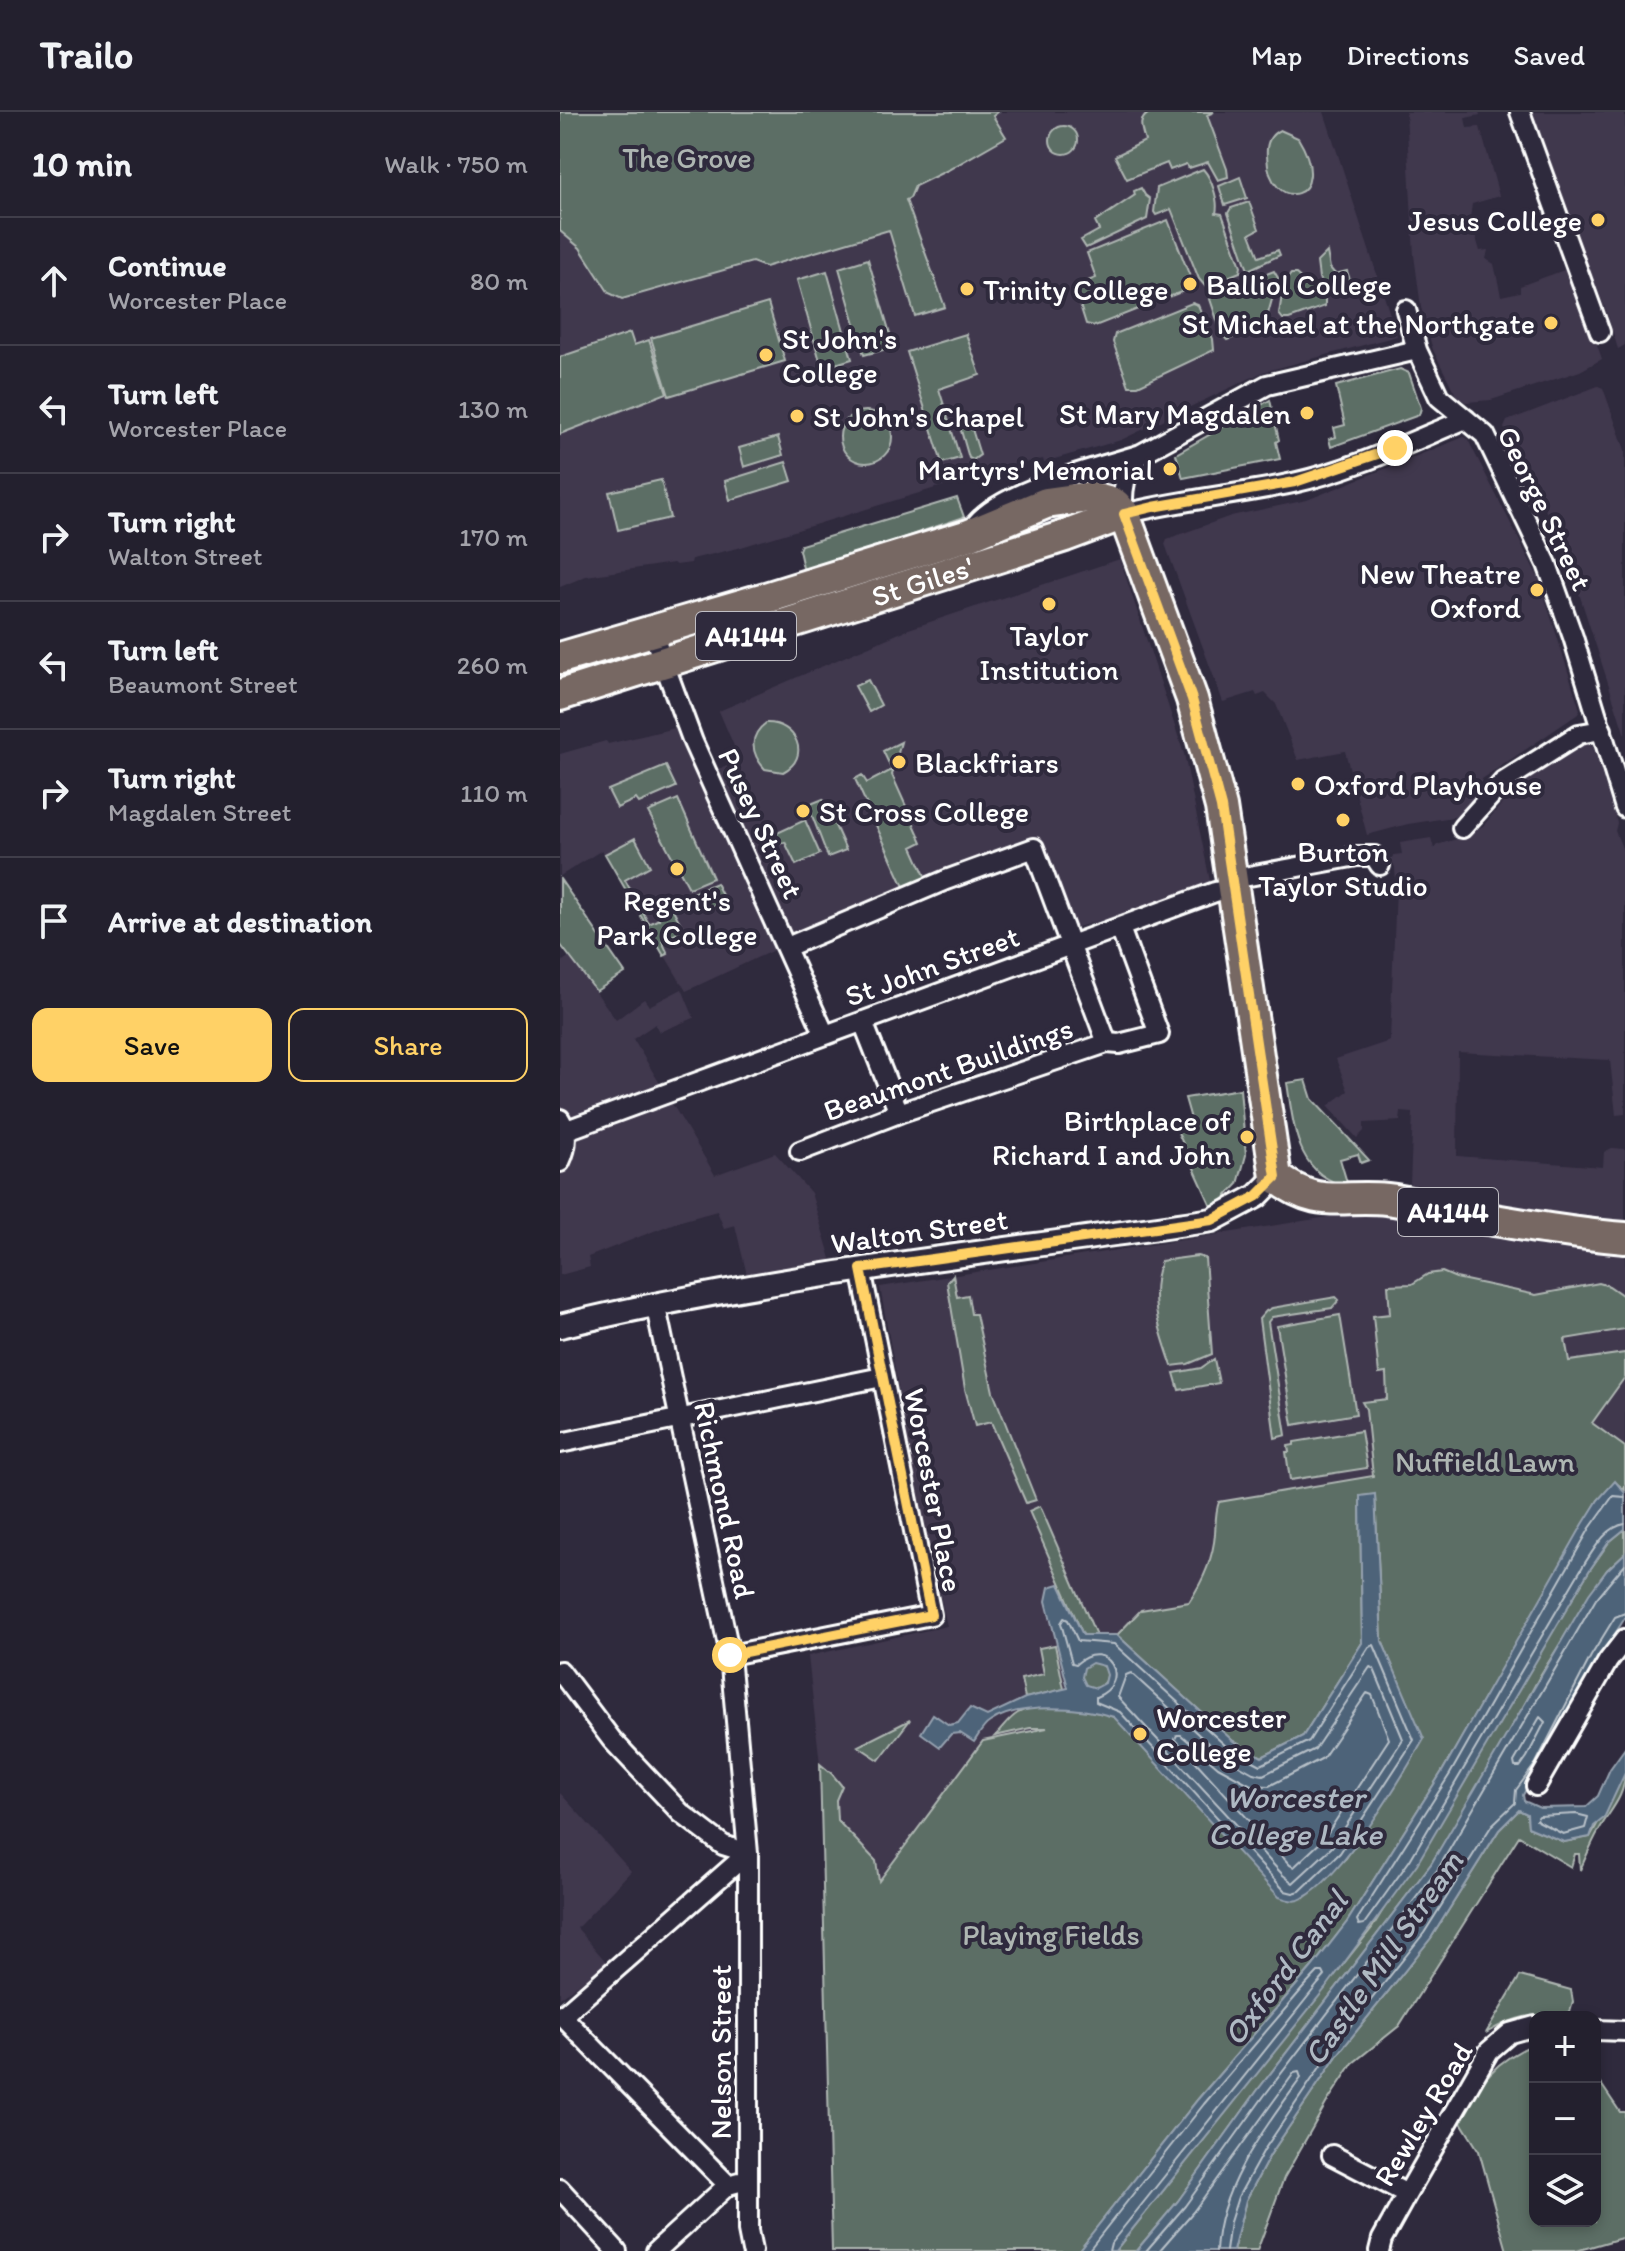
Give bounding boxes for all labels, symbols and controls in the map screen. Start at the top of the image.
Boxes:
text: Trailo [40,32,133,78]
text: Map [1251,38,1302,72]
text: Directions [1346,38,1470,72]
text: Saved [1514,38,1585,72]
park label: The Grove [622,139,752,176]
text: 10 min [32,144,132,185]
text: Walk · 750 m [384,148,528,180]
place label: Jesus College [1408,202,1582,239]
marker: Jesus College [1589,211,1607,229]
text: Continue [108,247,227,284]
icon: ahead [32,259,76,303]
text: 80 m [470,265,528,297]
place label: Balliol College [1206,266,1392,303]
place label: Trinity College [983,271,1169,308]
marker: Balliol College [1181,275,1199,293]
marker: Trinity College [958,280,976,298]
text: Worcester Place [108,284,287,316]
place label: St Michael at the Northgate [1182,305,1535,342]
marker: St Michael at the Northgate [1542,314,1560,332]
place label: St John's College [782,320,897,391]
marker: St John's College [757,346,775,364]
text: Turn left [108,375,219,412]
icon: left [32,387,76,431]
text: 130 m [458,393,528,425]
place label: St Mary Magdalen [1059,395,1291,432]
place label: St John's Chapel [813,398,1024,435]
marker: St Mary Magdalen [1298,404,1316,422]
marker: St John's Chapel [788,407,806,425]
text: Worcester Place [108,412,287,444]
street label: George Street [1489,420,1601,596]
route end [1377,430,1413,466]
place label: Martyrs' Memorial [918,451,1154,488]
marker: Martyrs' Memorial [1161,460,1179,478]
text: Turn right [108,503,236,540]
icon: right [32,515,76,559]
text: 170 m [459,521,528,553]
text: Walton Street [108,540,263,572]
street label: St Giles' [867,547,978,614]
place label: New Theatre Oxford [1360,555,1521,626]
marker: New Theatre Oxford [1528,581,1546,599]
marker: Taylor Institution [1040,595,1058,613]
road number: A4144 [696,612,796,660]
place label: Taylor Institution [979,617,1119,688]
text: Turn left [108,631,219,668]
icon: left [32,643,76,687]
text: 260 m [457,649,528,681]
text: Beaumont Street [108,668,298,700]
street label: Pusey Street [710,742,812,904]
place label: Blackfriars [915,744,1059,781]
marker: Blackfriars [890,753,908,771]
text: Turn right [108,759,236,796]
place label: Oxford Playhouse [1314,766,1542,803]
icon: right [32,771,76,815]
marker: Oxford Playhouse [1289,775,1307,793]
text: 110 m [460,777,528,809]
place label: St Cross College [819,793,1029,830]
text: Magdalen Street [108,796,292,828]
marker: St Cross College [794,802,812,820]
marker: Burton Taylor Studio [1334,811,1352,829]
place label: Burton Taylor Studio [1258,833,1428,904]
marker: Regent's Park College [668,860,686,878]
place label: Regent's Park College [596,882,758,953]
icon: arrive [32,899,76,943]
text: Arrive at destination [108,903,372,940]
street label: St John Street [840,917,1024,1015]
button: Save [32,1008,272,1082]
button: Share [288,1008,528,1082]
street label: Beaumont Buildings [819,1009,1077,1129]
place label: Birthplace of Richard I and John [992,1102,1232,1173]
marker: Birthplace of Richard I and John [1238,1128,1256,1146]
road number: A4144 [1398,1188,1498,1236]
street label: Walton Street [828,1200,1010,1262]
street label: Worcester Place [896,1385,972,1595]
street label: Richmond Road [686,1398,764,1602]
park label: Nuffield Lawn [1395,1443,1575,1480]
route start [712,1637,748,1673]
place label: Worcester College [1156,1699,1287,1770]
marker: Worcester College [1131,1725,1149,1743]
water label: Worcester College Lake [1208,1778,1384,1853]
water label: Castle Mill Stream [1295,1843,1471,2073]
water label: Oxford Canal [1215,1882,1357,2053]
park label: Playing Fields [962,1916,1140,1953]
street label: Nelson Street [702,1965,739,2139]
map controls [1529,2011,1601,2227]
button: + [1529,2011,1601,2083]
street label: Rewley Road [1365,2035,1481,2193]
button: − [1529,2083,1601,2155]
button: layers [1529,2155,1601,2227]

